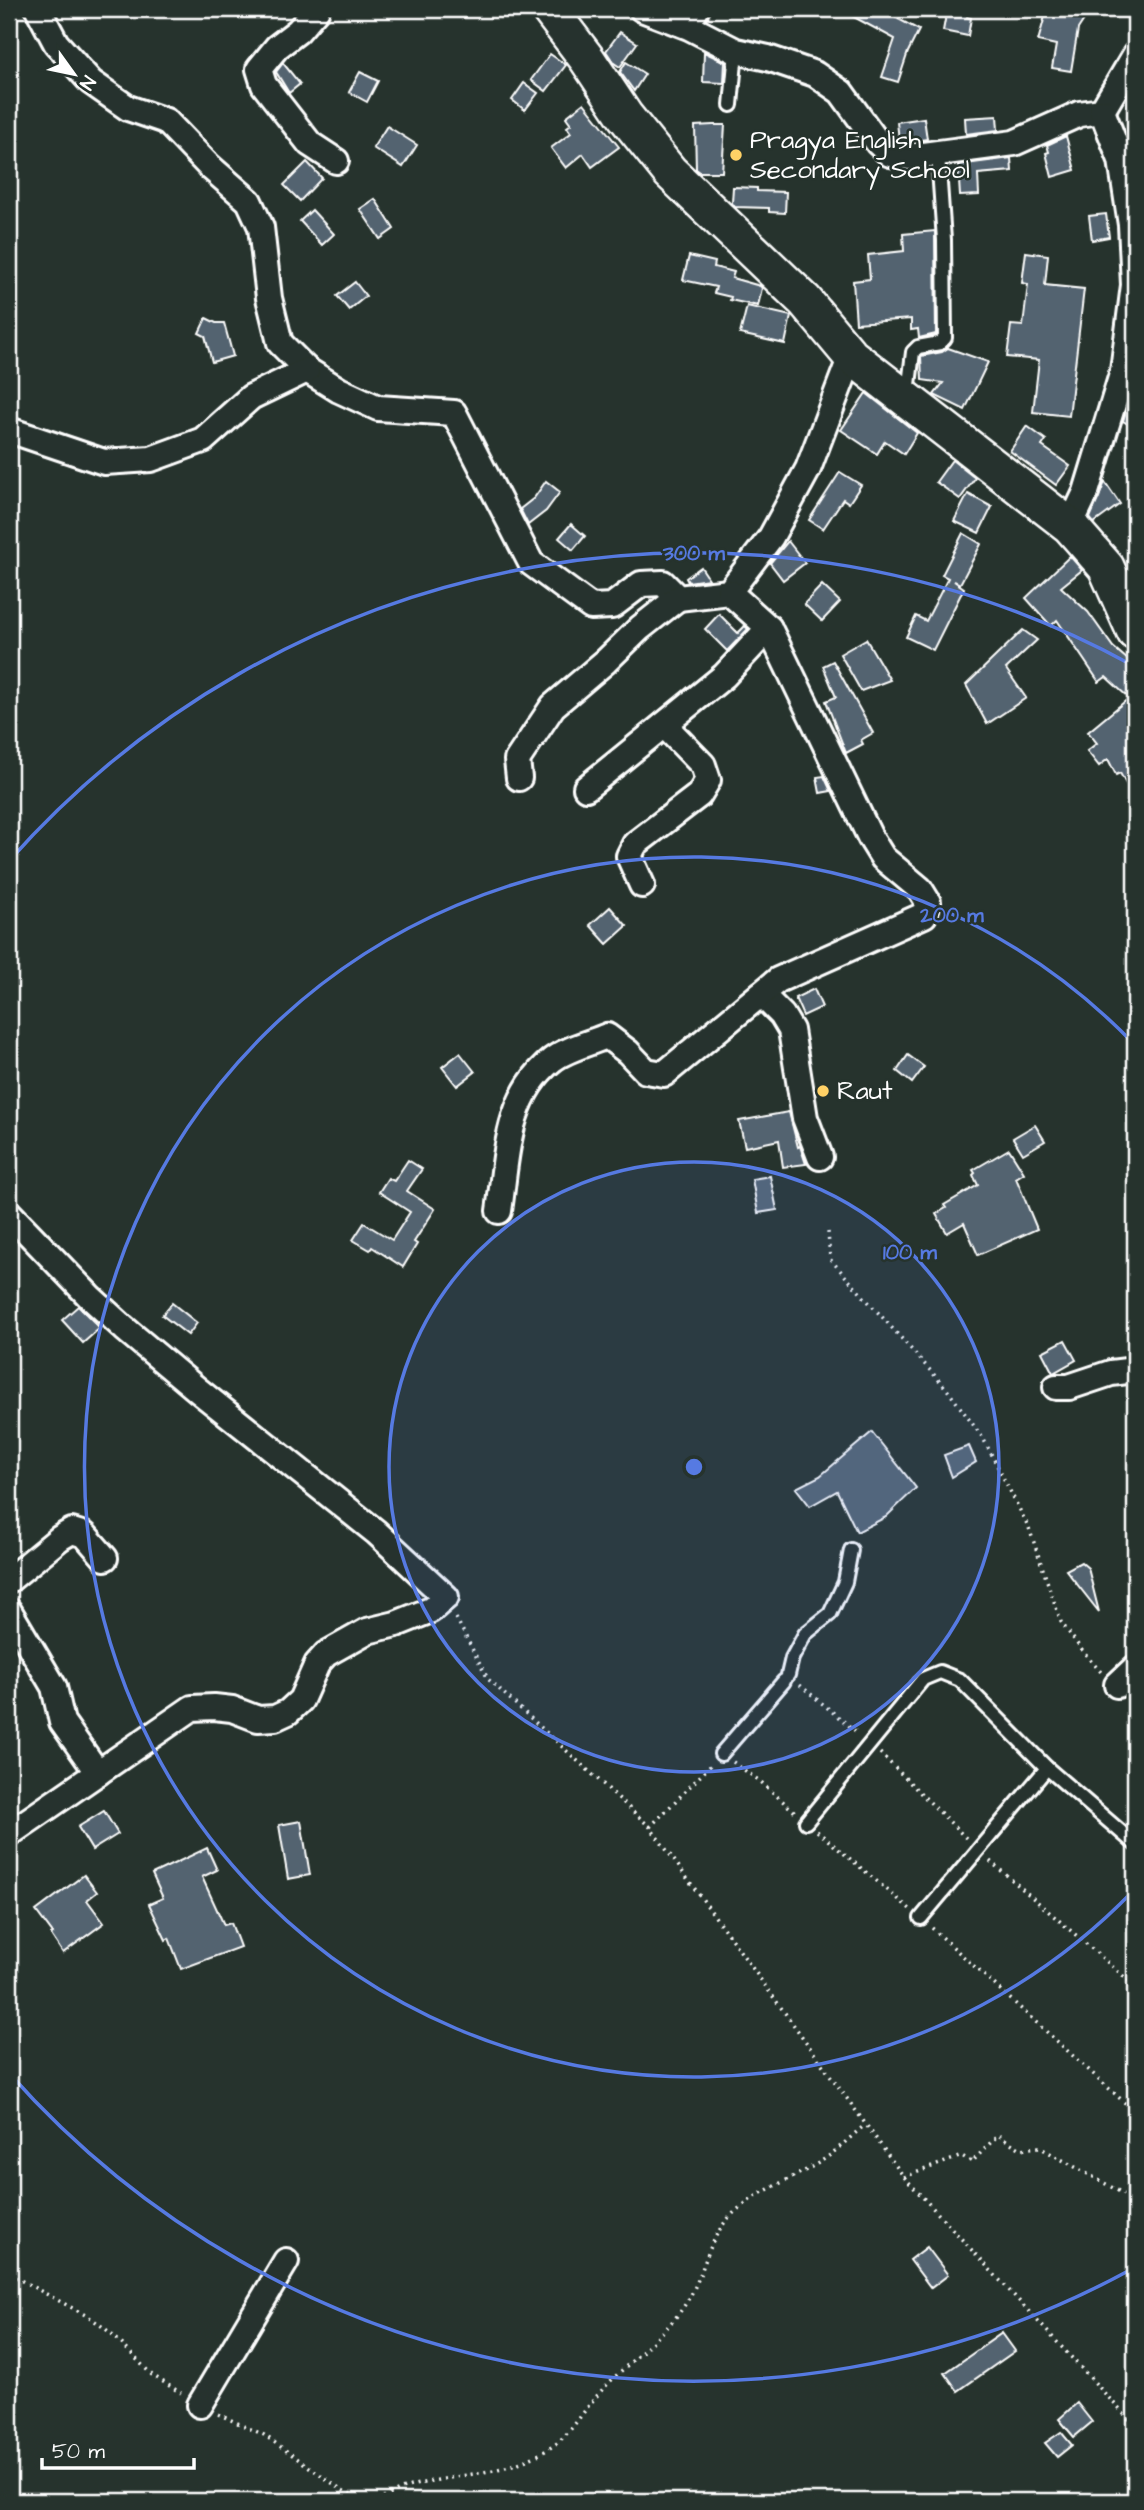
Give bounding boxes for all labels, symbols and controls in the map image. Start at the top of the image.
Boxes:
north arrow [38,38,108,108]
text: N [72,70,102,95]
place label: Pragya English Secondary School [750,122,970,190]
marker: Pragya English Secondary School [728,147,744,163]
text: 300 m [662,539,726,568]
text: 200 m [919,901,984,930]
place label: Raut [837,1073,893,1109]
marker: Raut [815,1083,831,1099]
text: 100 m [883,1238,938,1267]
centre of rings [682,1455,706,1479]
scale bar [42,2426,194,2470]
text: 50 m [52,2437,106,2466]

